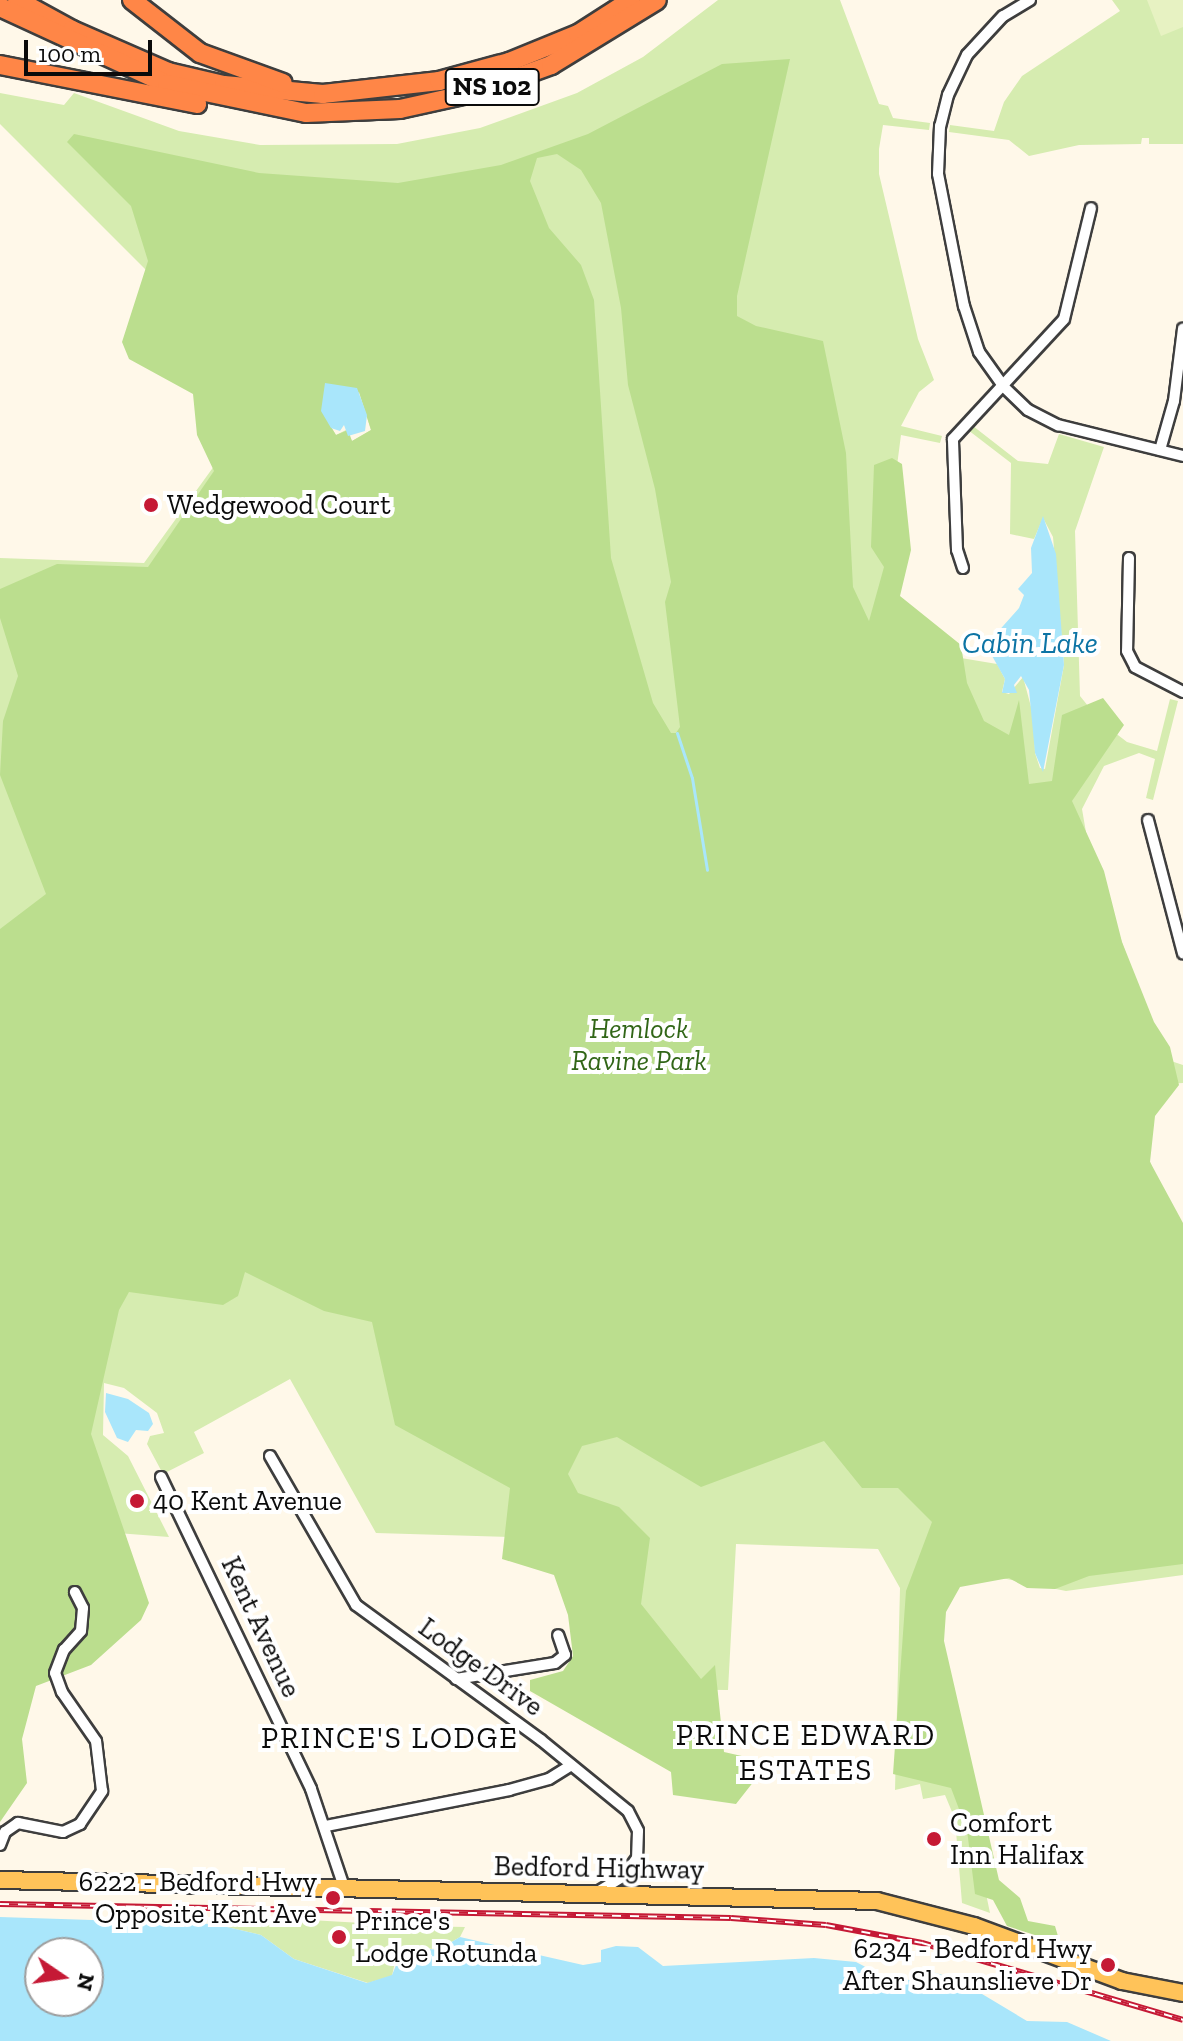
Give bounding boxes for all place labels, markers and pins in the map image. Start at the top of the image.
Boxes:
place label: Wedgewood Court [167,488,391,522]
marker: Wedgewood Court [142,496,160,514]
place label: 40 Kent Avenue [153,1484,343,1518]
marker: 40 Kent Avenue [128,1492,146,1510]
place label: Comfort Inn Halifax [950,1806,1084,1872]
marker: Comfort Inn Halifax [925,1830,943,1848]
place label: 6222 - Bedford Hwy Opposite Kent Ave [78,1865,317,1931]
marker: 6222 - Bedford Hwy Opposite Kent Ave [324,1889,342,1907]
place label: Prince's Lodge Rotunda [355,1904,537,1970]
marker: Prince's Lodge Rotunda [330,1928,348,1946]
place label: 6234 - Bedford Hwy After Shaunslieve Dr [842,1932,1092,1998]
marker: 6234 - Bedford Hwy After Shaunslieve Dr [1099,1956,1117,1974]

